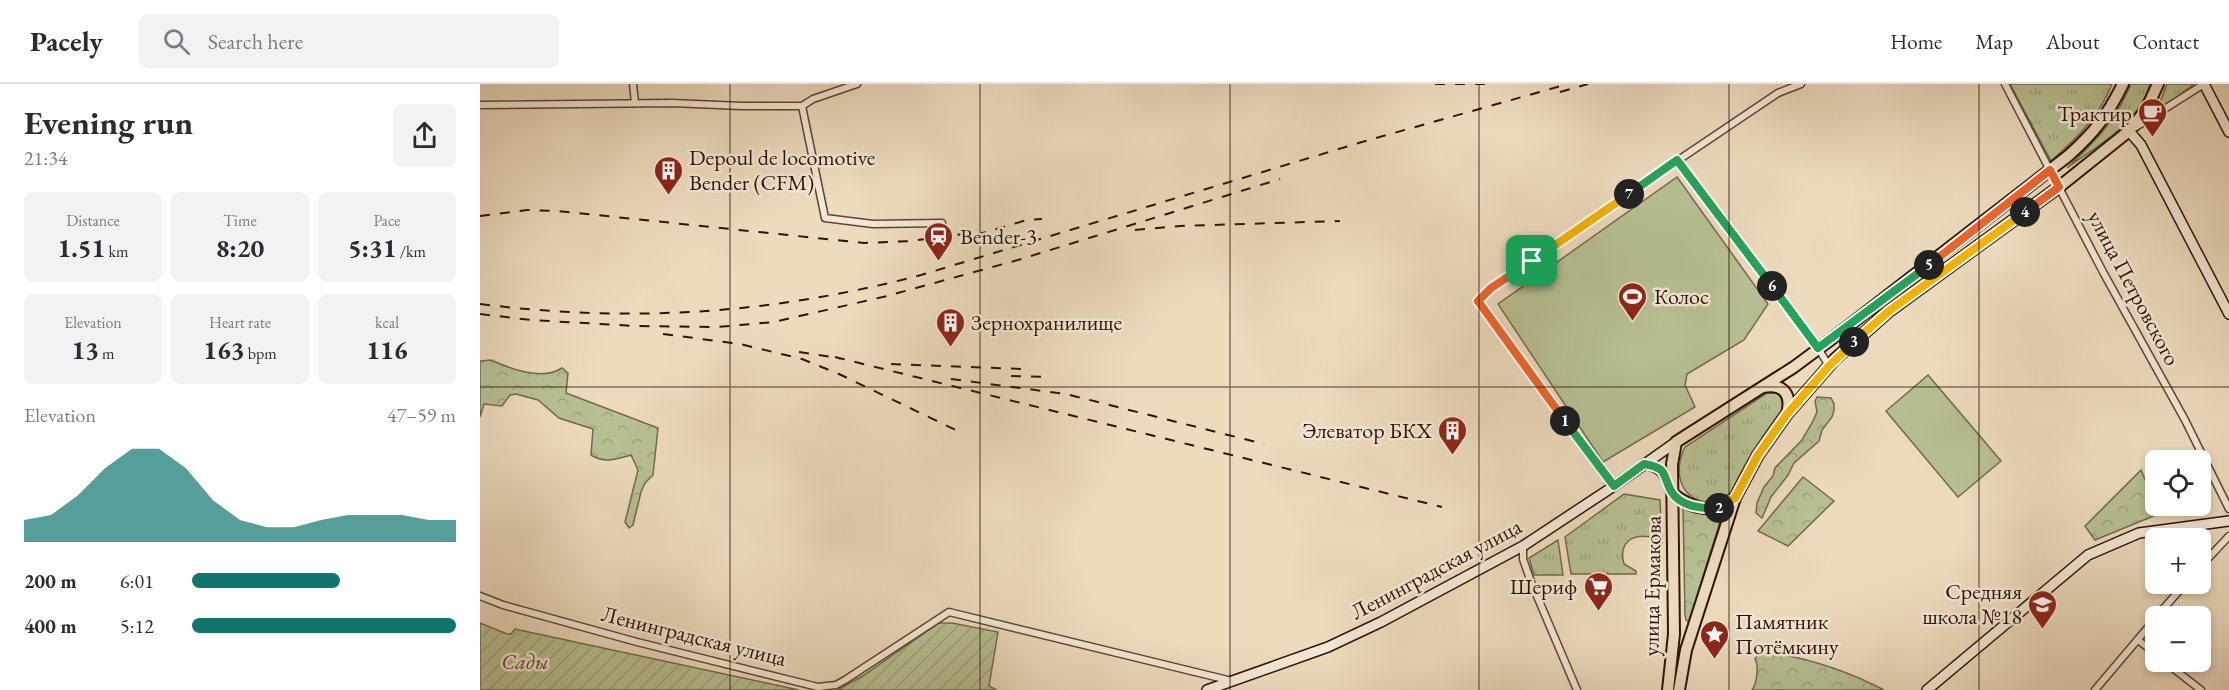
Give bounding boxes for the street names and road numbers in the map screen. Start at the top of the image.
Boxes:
street label: улица Петровского [2081,205,2187,371]
street label: Ленинградская улица [1346,512,1527,626]
street label: улица Ермакова [1636,515,1668,657]
street label: Ленинградская улица [599,599,790,673]

